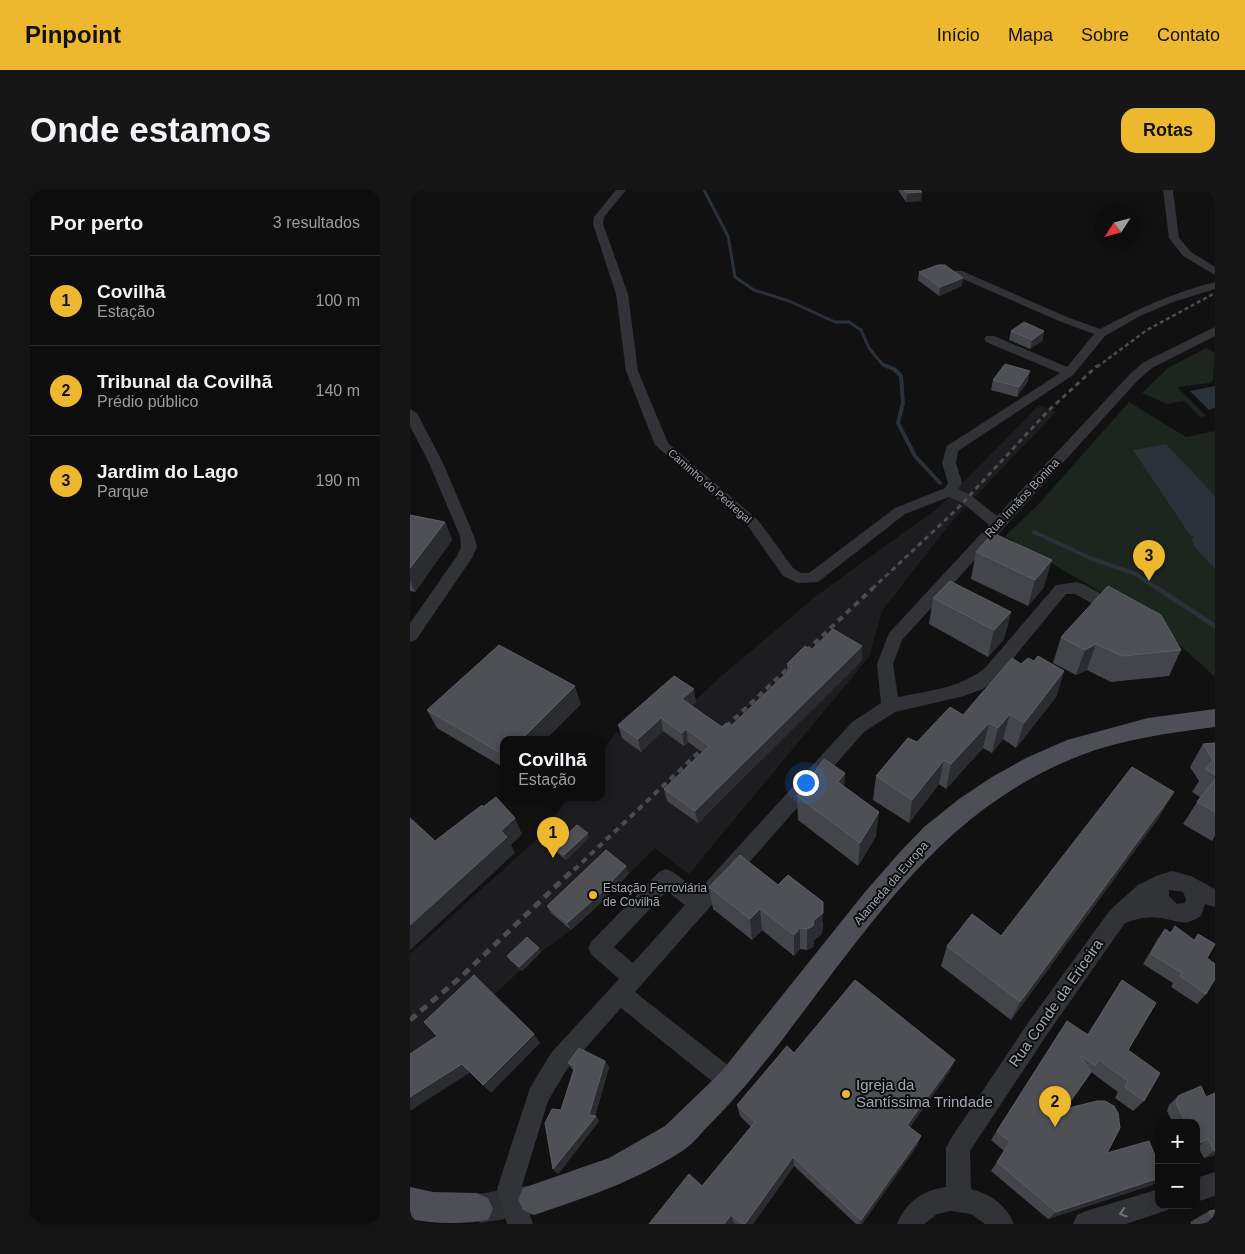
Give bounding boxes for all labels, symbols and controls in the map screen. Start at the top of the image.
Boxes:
text: Pinpoint [25,21,121,48]
text: Início [937,25,980,45]
text: Mapa [1008,25,1053,45]
text: Sobre [1081,25,1129,45]
text: Contato [1157,25,1220,45]
button: Rotas [1121,108,1215,153]
text: Onde estamos [30,110,271,149]
north arrow [1095,205,1140,250]
text: Por perto [50,211,143,234]
text: 3 resultados [273,214,360,231]
text: Covilhã [97,281,166,302]
text: 1 [62,292,70,309]
text: 100 m [316,292,360,309]
text: Estação [97,303,155,320]
text: Tribunal da Covilhã [97,371,272,392]
text: 2 [62,382,70,399]
text: 140 m [316,382,360,399]
text: Prédio público [97,393,198,410]
street label: Caminho do Pedregal [666,447,754,525]
street label: Rua Irmãos Bonina [982,455,1062,540]
text: Jardim do Lago [97,461,238,482]
text: 3 [62,472,70,489]
text: 190 m [316,472,360,489]
text: Parque [97,483,149,500]
pin: 3 [1133,540,1165,581]
popup [500,736,605,801]
text: Covilhã [518,749,587,770]
your location [793,770,819,796]
text: Estação [518,771,576,788]
pin: 1 [537,817,569,858]
street label: Alameda da Europa [851,838,931,928]
place label: Estação Ferroviária de Covilhã [603,881,707,909]
marker: Estação Ferroviária de Covilhã [587,889,599,901]
street label: Rua Conde da Ericeira [1005,935,1106,1070]
place label: Igreja da Santíssima Trindade [856,1076,993,1110]
pin: 2 [1039,1086,1071,1127]
marker: Igreja da Santíssima Trindade [840,1088,852,1100]
map controls [1155,1119,1200,1209]
button: + [1155,1119,1200,1164]
button: − [1155,1164,1200,1209]
one-way arrow [1119,1207,1127,1217]

